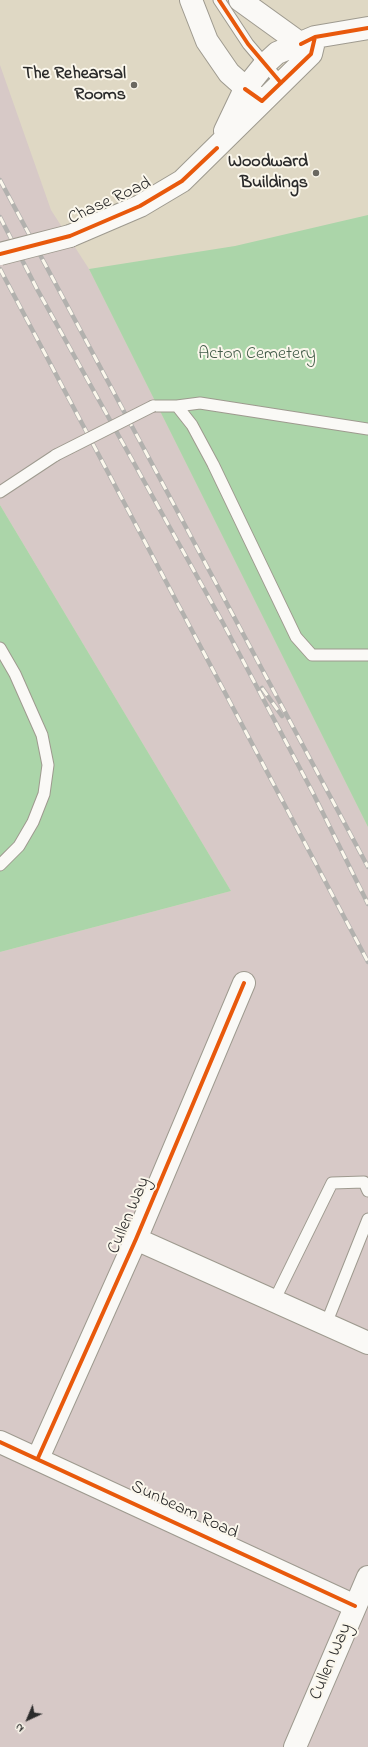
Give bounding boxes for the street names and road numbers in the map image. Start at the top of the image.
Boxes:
street label: Chase Road [65,173,155,231]
street label: Cullen Way [104,1174,156,1258]
street label: Sunbeam Road [127,1477,241,1545]
street label: Cullen Way [306,1620,358,1704]

